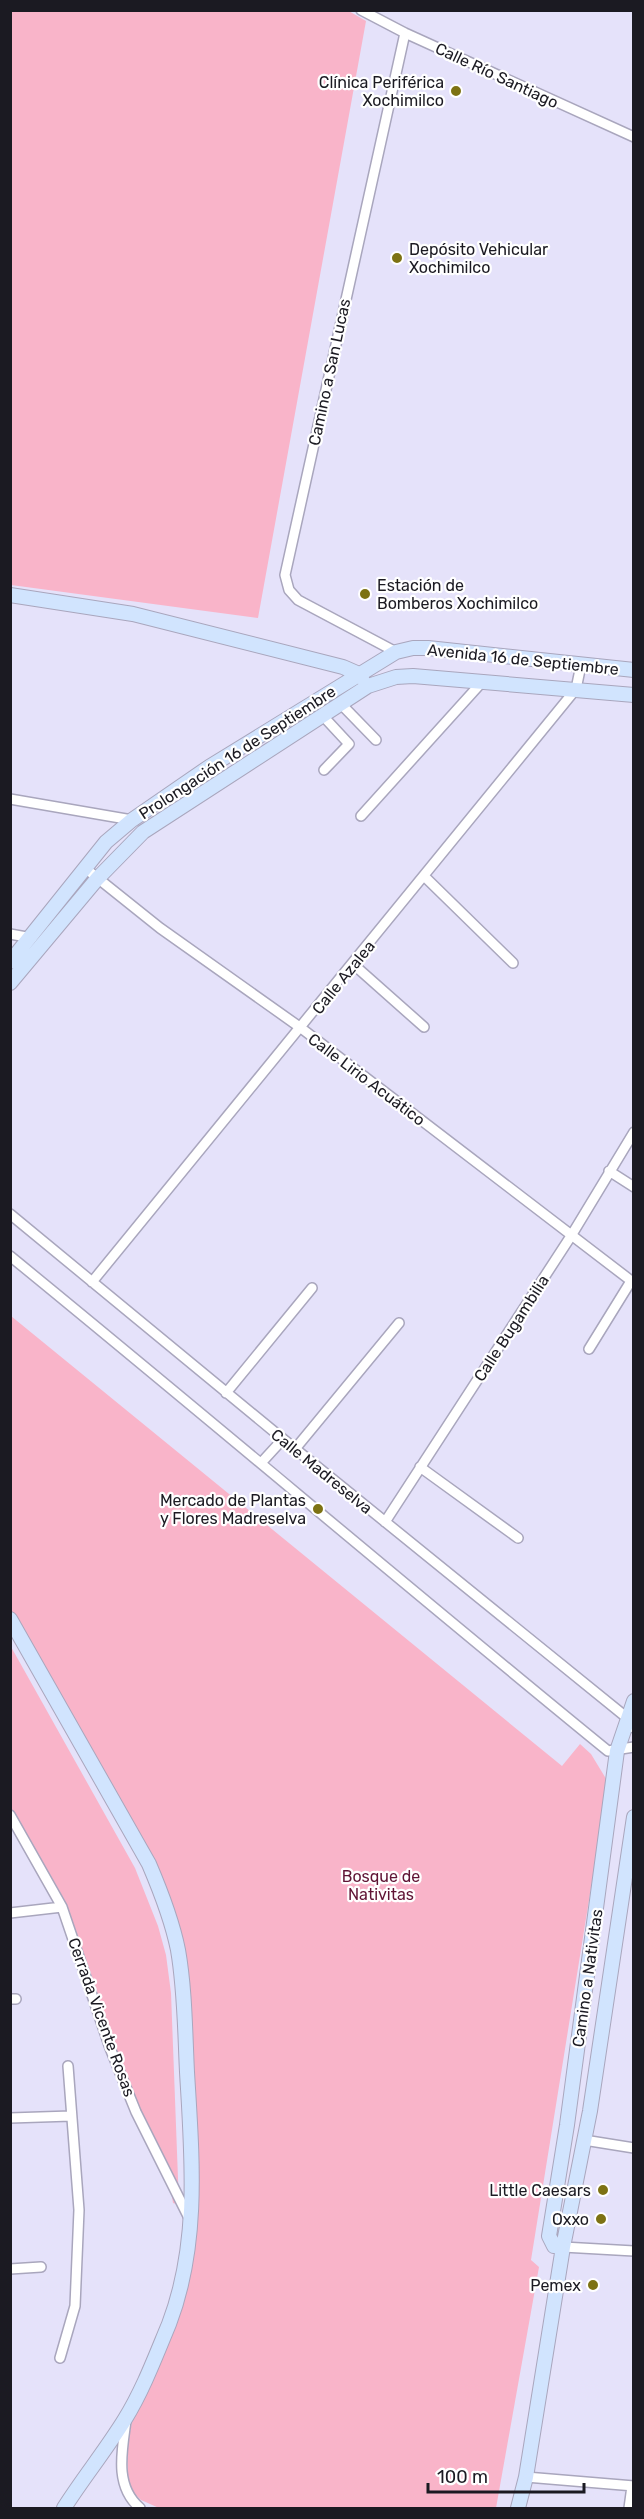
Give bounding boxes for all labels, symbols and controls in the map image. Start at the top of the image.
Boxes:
street label: Calle Río Santiago [432,39,561,112]
place label: Clínica Periférica Xochimilco [319,73,444,110]
marker: Clínica Periférica Xochimilco [449,84,463,98]
place label: Depósito Vehicular Xochimilco [409,240,548,277]
marker: Depósito Vehicular Xochimilco [390,251,404,265]
street label: Camino a San Lucas [305,297,354,447]
place label: Estación de Bomberos Xochimilco [377,576,538,613]
marker: Estación de Bomberos Xochimilco [358,587,372,601]
street label: Avenida 16 de Septiembre [426,640,620,679]
street label: Prolongación 16 de Septiembre [135,682,339,823]
street label: Calle Azalea [308,937,379,1018]
street label: Calle Lirio Acuático [304,1029,429,1130]
street label: Calle Bugambilia [470,1271,553,1385]
street label: Calle Madreselva [267,1425,376,1518]
place label: Mercado de Plantas y Flores Madreselva [160,1491,306,1528]
marker: Mercado de Plantas y Flores Madreselva [311,1502,325,1516]
park label: Bosque de Nativitas [342,1867,420,1904]
street label: Camino a Nativitas [568,1908,607,2048]
street label: Cerrada Vicente Rosas [64,1935,139,2099]
place label: Little Caesars [489,2181,591,2200]
marker: Little Caesars [596,2183,610,2197]
place label: Oxxo [552,2210,589,2229]
marker: Oxxo [594,2212,608,2226]
place label: Pemex [530,2276,581,2295]
marker: Pemex [586,2278,600,2292]
scale bar [428,2456,584,2494]
text: 100 m [437,2466,488,2488]

